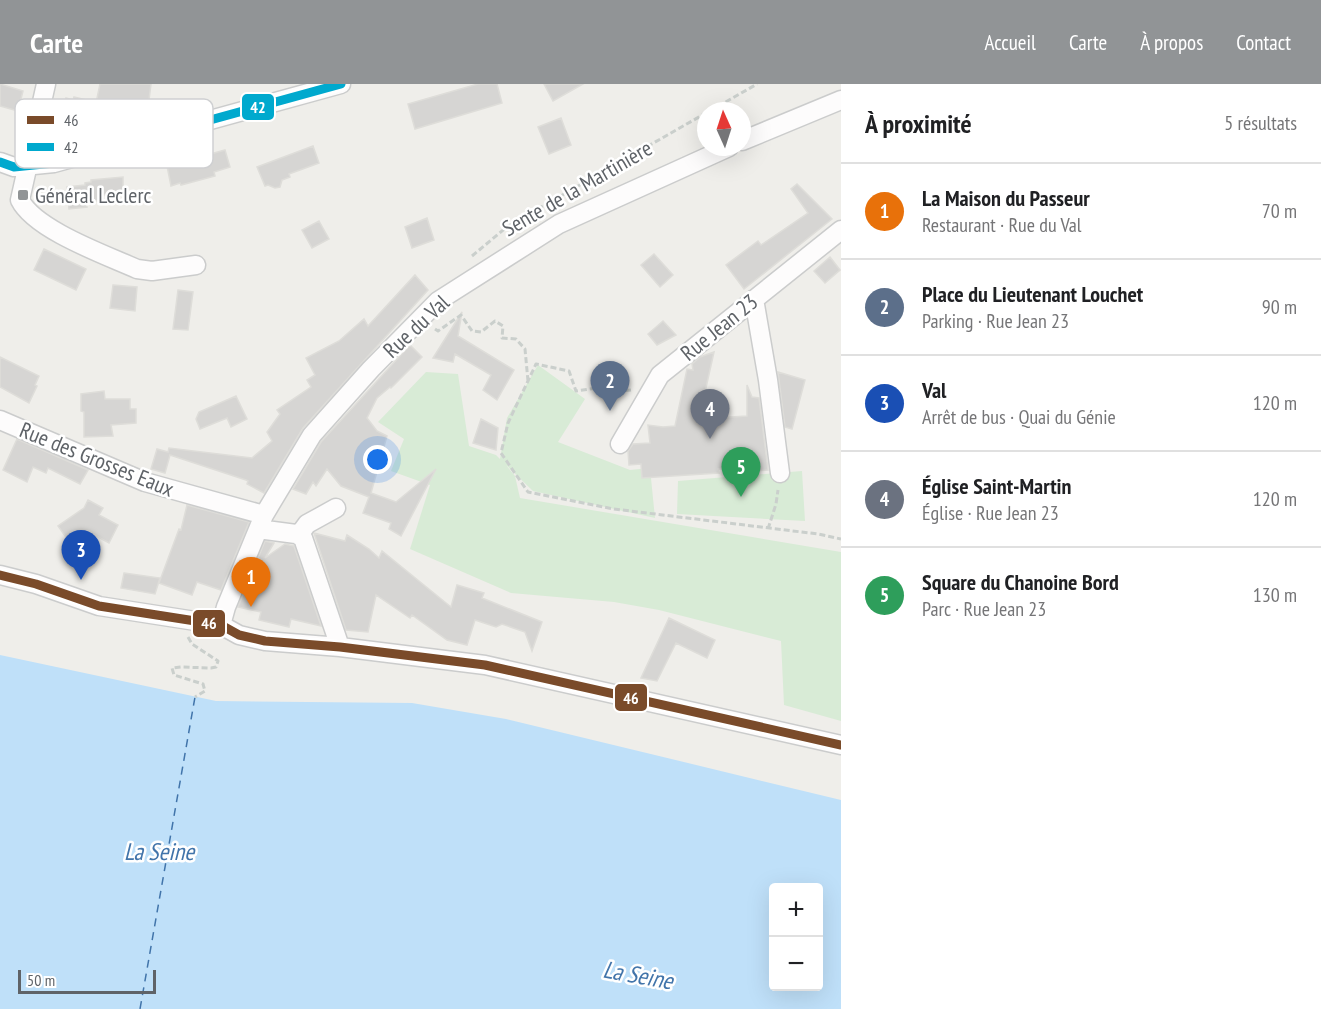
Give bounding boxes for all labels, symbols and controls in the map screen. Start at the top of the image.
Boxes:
text: Carte [30,24,83,61]
text: Accueil [984,29,1036,56]
text: Carte [1069,29,1107,56]
text: À propos [1140,29,1203,56]
text: Contact [1236,29,1291,56]
line badge: 42 [241,93,275,121]
text: 42 [250,97,266,117]
legend [15,99,213,168]
north arrow [697,102,751,156]
text: À proximité [865,107,972,140]
text: 46 [64,110,78,130]
text: 5 résultats [1224,110,1297,136]
street label: Sente de la Martinière [497,134,657,242]
text: 42 [64,137,78,157]
place label: Général Leclerc [35,181,151,209]
text: La Maison du Passeur [922,184,1090,212]
marker: Général Leclerc [16,188,30,202]
text: 1 [880,198,889,224]
text: 70 m [1262,198,1297,224]
text: Restaurant · Rue du Val [922,212,1082,238]
text: Place du Lieutenant Louchet [922,280,1143,308]
street label: Rue Jean 23 [675,287,763,367]
street label: Rue du Val [377,288,456,364]
text: 2 [880,294,889,320]
text: 90 m [1262,294,1297,320]
text: Parking · Rue Jean 23 [922,308,1069,334]
pin: 2 [590,362,630,411]
text: Val [922,376,946,404]
pin: 4 [690,390,730,439]
text: 3 [880,390,889,416]
text: 120 m [1253,390,1297,416]
text: Arrêt de bus · Quai du Génie [922,404,1116,430]
street label: Rue des Grosses Eaux [16,415,178,503]
your location [363,445,392,474]
pin: 5 [722,448,760,497]
text: Église Saint-Martin [922,472,1071,500]
text: 4 [880,486,889,512]
text: 120 m [1253,486,1297,512]
text: Église · Rue Jean 23 [922,500,1059,526]
pin: 3 [62,530,100,580]
pin: 1 [232,558,270,607]
text: Square du Chanoine Bord [922,568,1119,596]
text: 5 [880,582,889,608]
text: 130 m [1253,582,1297,608]
text: Parc · Rue Jean 23 [922,596,1046,622]
line badge: 46 [192,609,226,638]
text: 46 [201,613,217,633]
line badge: 46 [614,683,648,712]
text: 46 [623,688,639,708]
water label: La Seine [124,836,196,867]
map controls [769,883,823,991]
button: + [769,883,823,937]
button: − [769,937,823,991]
water label: La Seine [601,954,677,997]
scale bar [18,967,156,994]
text: 50 m [27,970,55,990]

